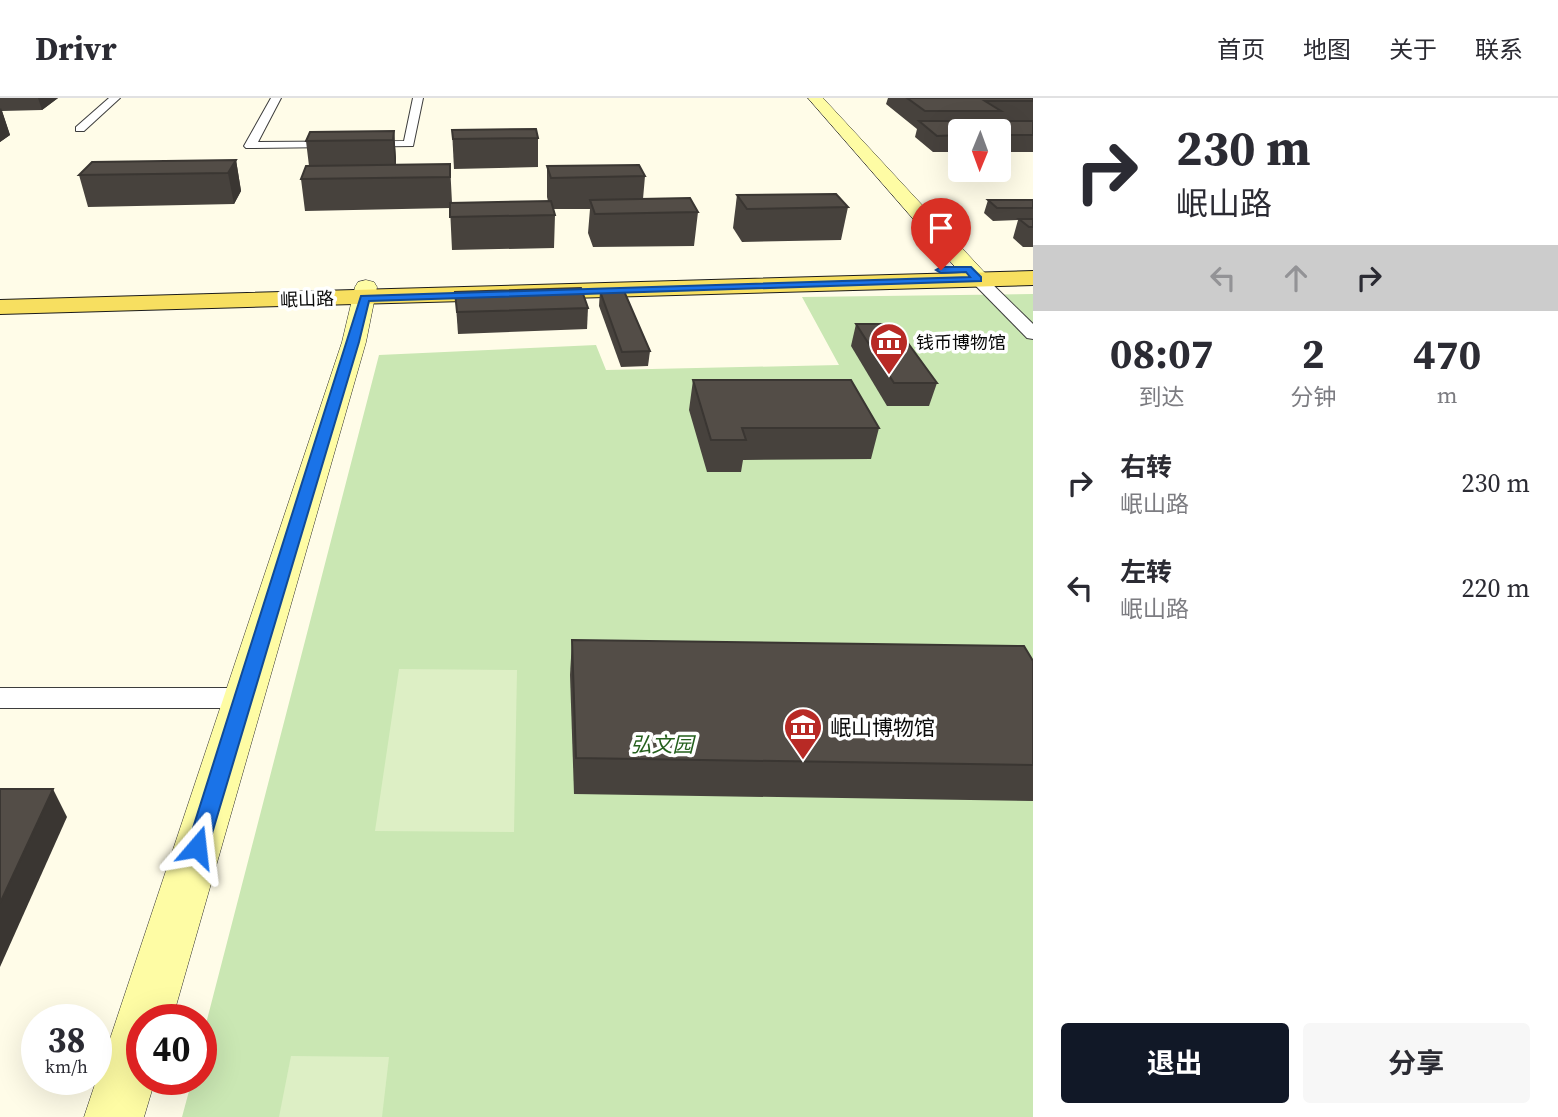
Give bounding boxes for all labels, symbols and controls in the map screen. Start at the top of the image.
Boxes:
text: Drivr [35,26,117,71]
text: 首页 [1217,33,1265,66]
text: 地图 [1303,33,1351,66]
text: 关于 [1389,33,1437,66]
text: 联系 [1475,33,1523,66]
text: 230 m [1176,114,1311,181]
north arrow [948,119,1012,182]
map controls [948,119,1011,182]
icon: right [1061,126,1152,217]
text: 岷山路 [1176,182,1272,226]
pin [911,198,971,270]
icon: arrive [922,209,960,247]
icon: left [1204,259,1242,297]
icon: ahead [1277,259,1315,297]
icon: right [1350,259,1388,297]
street label: 岷山路 [280,286,334,312]
museum icon: 钱币博物馆 [868,321,910,376]
text: 08:07 [1110,324,1213,382]
text: 2 [1302,324,1325,382]
text: 470 [1413,325,1481,383]
place label: 钱币博物馆 [916,330,1006,355]
text: m [1437,379,1457,411]
text: 到达 [1139,381,1185,413]
text: 分钟 [1290,381,1336,413]
text: 右转 [1120,449,1172,485]
icon: right [1061,464,1099,502]
text: 230 m [1462,465,1530,501]
text: 岷山路 [1120,488,1189,520]
text: 左转 [1120,554,1172,590]
icon: left [1061,569,1099,607]
text: 220 m [1462,570,1530,606]
text: 岷山路 [1120,593,1189,625]
museum icon: 岷山博物馆 [782,706,824,761]
place label: 岷山博物馆 [830,713,935,742]
park label: 弘文园 [631,730,696,759]
position arrow [160,810,234,884]
speed limit sign: 40 [126,1004,217,1095]
text: 38 [48,1016,85,1064]
button: 退出 [1061,1023,1289,1103]
button: 分享 [1303,1023,1530,1103]
text: km/h [45,1054,88,1079]

